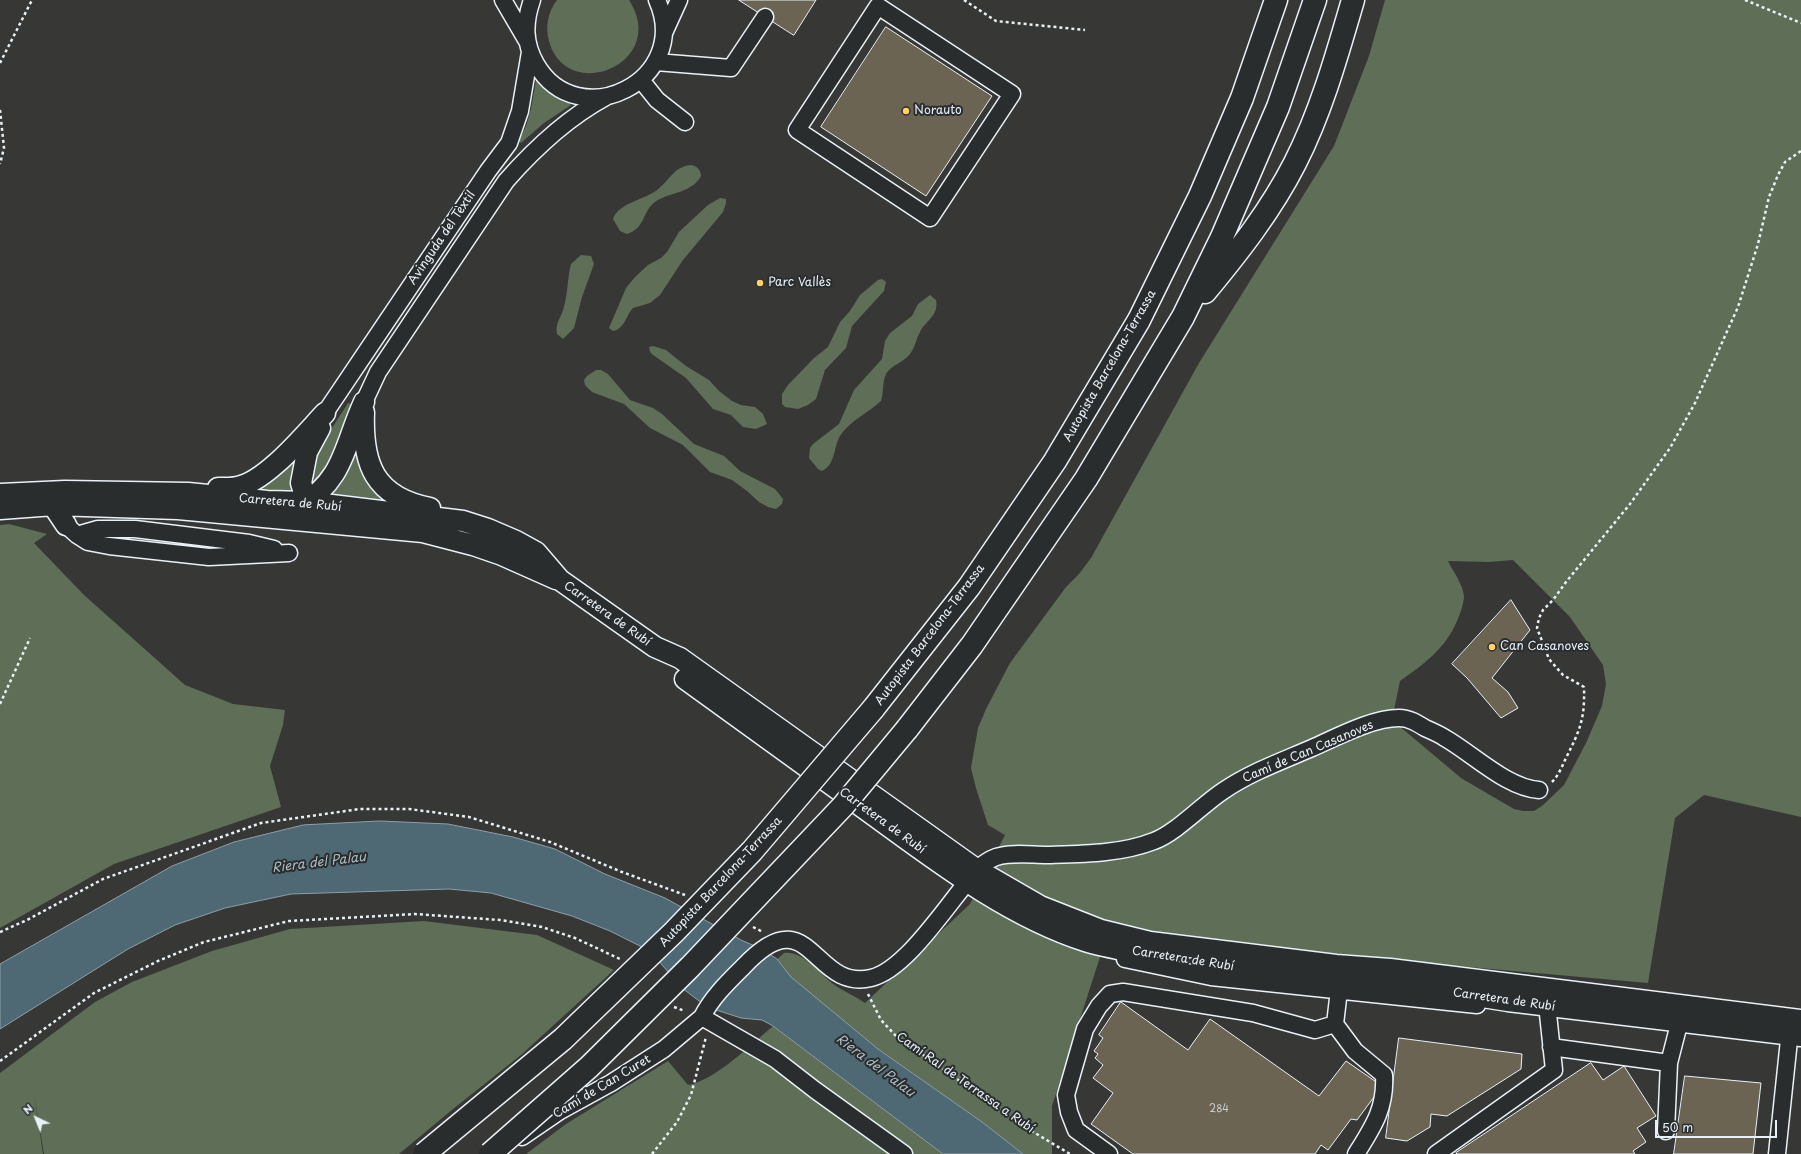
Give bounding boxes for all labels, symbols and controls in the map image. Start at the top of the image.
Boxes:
place label: Norauto [914,104,962,118]
marker: Norauto [901,106,911,116]
street label: Avinguda del Tèxtil [405,188,479,288]
place label: Parc Vallès [768,276,831,290]
marker: Parc Vallès [755,278,765,288]
street label: Autopista Barcelona-Terrassa [1061,288,1159,444]
street label: Carretera de Rubí [238,491,342,515]
street label: Autopista Barcelona-Terrassa [872,562,988,708]
street label: Carretera de Rubí [561,579,653,649]
place label: Can Casanoves [1500,640,1589,654]
marker: Can Casanoves [1487,642,1497,652]
street label: Camí de Can Casanoves [1240,718,1376,786]
street label: Carretera de Rubí [836,785,928,857]
street label: Autopista Barcelona-Terrassa [657,814,785,950]
water label: Riera del Palau [271,850,367,876]
street label: Carretera de Rubí [1131,944,1235,974]
street label: Carretera de Rubí [1452,986,1556,1014]
street label: Camí Ral de Terrassa a Rubí [893,1030,1037,1136]
water label: Riera del Palau [833,1031,917,1101]
street label: Camí de Can Curet [551,1052,653,1122]
north arrow [16,1098,56,1138]
text: N [18,1100,36,1118]
house number: 284 [1209,1103,1229,1115]
scale bar [1657,1112,1779,1138]
text: 50 m [1662,1118,1693,1136]

